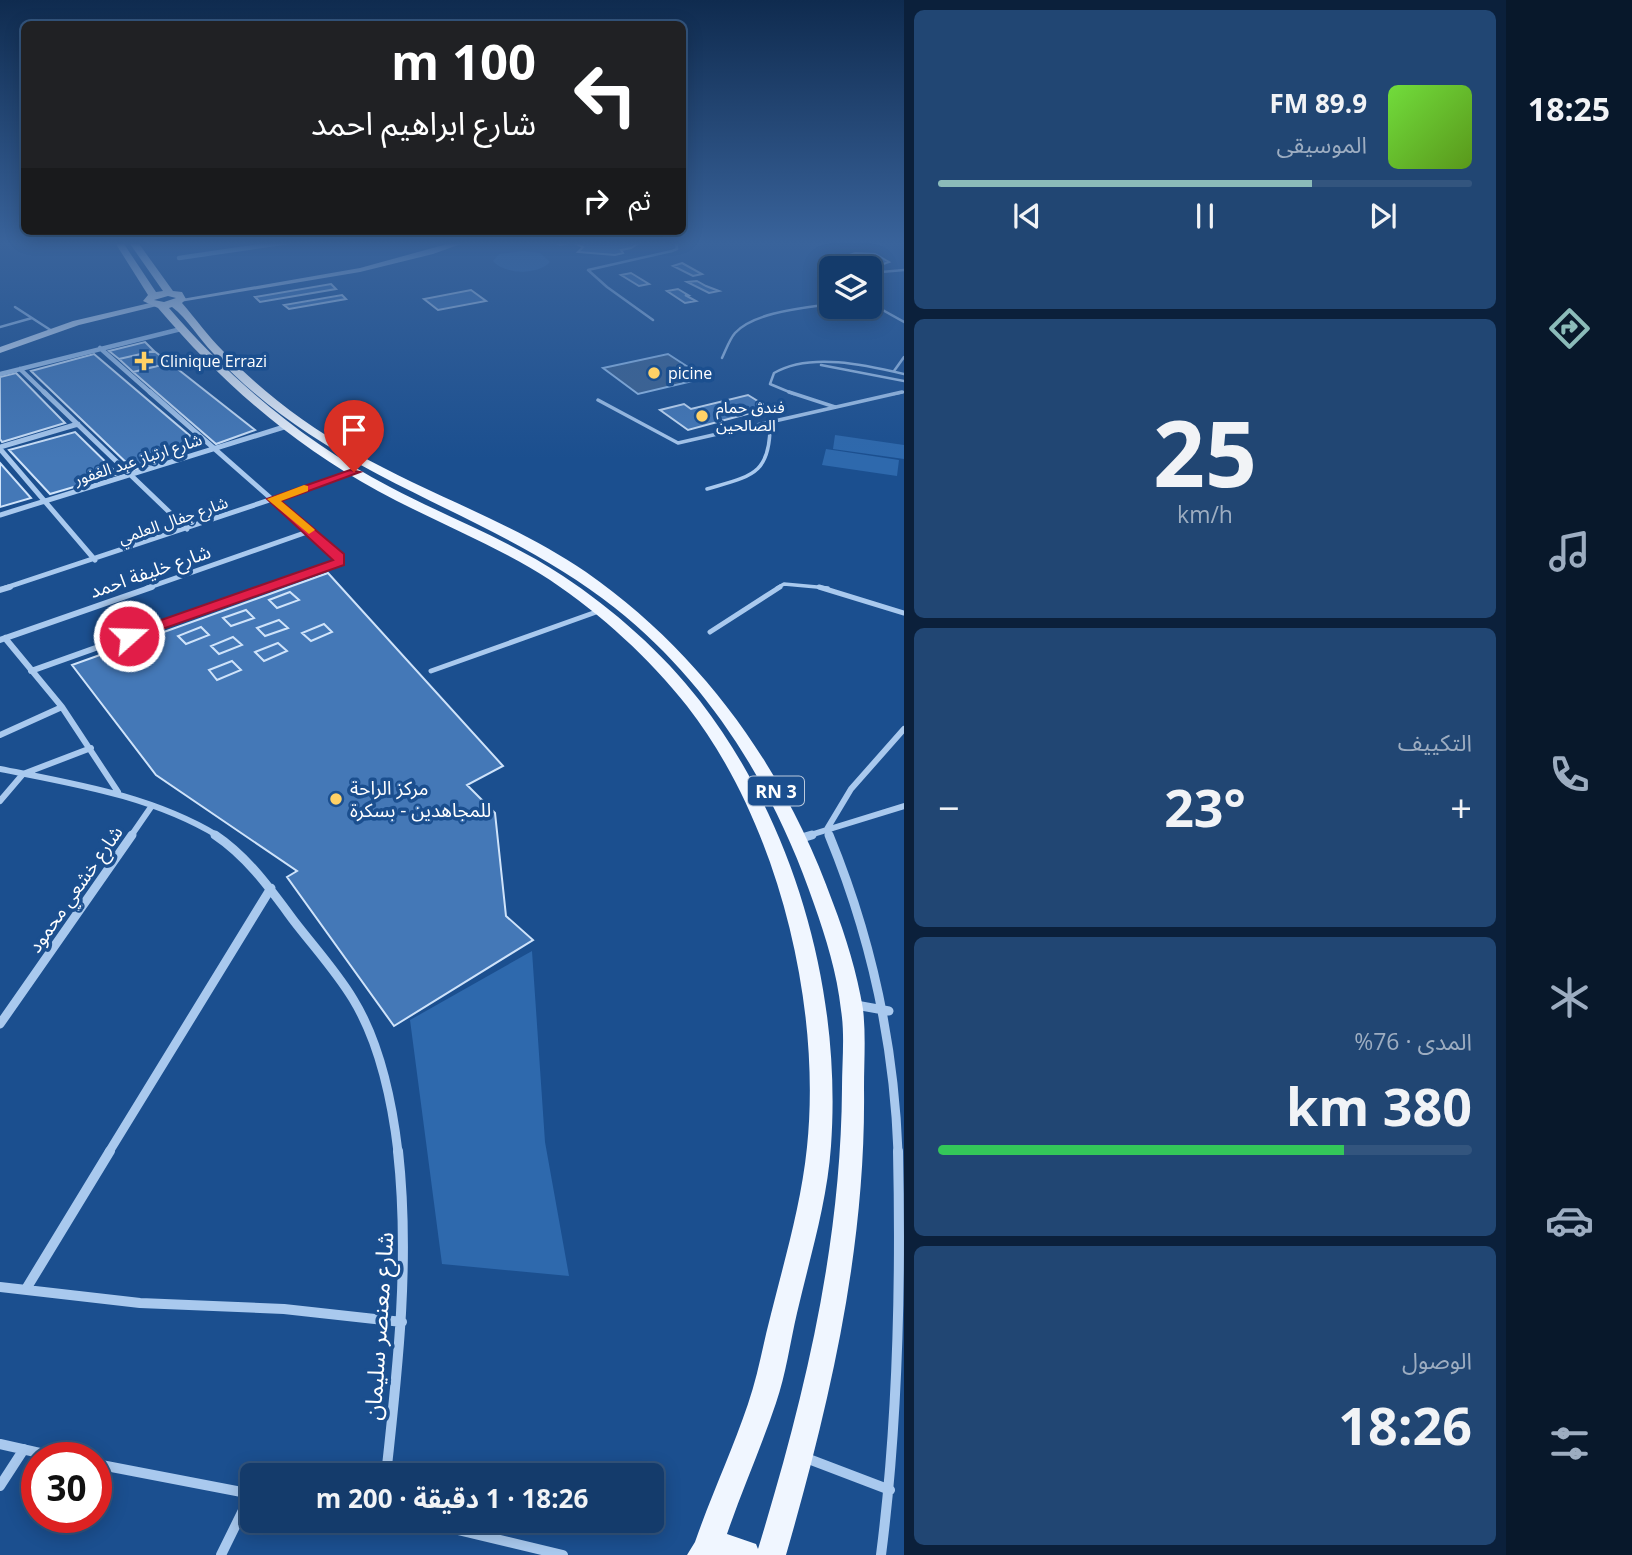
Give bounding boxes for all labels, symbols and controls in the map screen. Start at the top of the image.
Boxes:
text: 100 m [391,28,536,94]
icon: left [560,49,651,140]
text: 89.9 FM [1269,85,1367,121]
text: 18:25 [1528,87,1610,130]
text: شارع ابراهيم احمد [311,101,536,144]
text: الموسيقى [1276,128,1367,160]
icon: right [577,182,615,220]
text: ثم [629,182,651,218]
icon: previous [1008,197,1046,235]
icon: pause [1186,197,1224,235]
icon: next [1364,197,1402,235]
map controls [819,256,882,319]
button: layers [819,256,882,319]
icon: directions [1545,304,1594,353]
place label: Clinique Errazi [160,350,267,372]
marker: Clinique Errazi [134,351,154,371]
place label: picine [668,362,712,384]
marker: picine [646,365,662,381]
text: 25 [1153,390,1257,514]
place label: فندق حمام الصالحين [716,396,785,436]
pin [324,400,384,472]
marker: فندق حمام الصالحين [694,408,710,424]
icon: arrive [335,411,373,449]
street label: شارع ارتباز عبد الغفور [70,428,205,492]
street label: شارع جفال العلمي [115,491,231,551]
text: km/h [1177,498,1233,530]
icon: music [1545,527,1594,576]
street label: شارع خليفة احمد [86,538,214,605]
position arrow [92,599,166,673]
text: التكييف [1398,726,1472,758]
icon: phone [1545,750,1594,799]
text: 23° [1164,771,1246,842]
place label: مركز الراحة للمجاهدين - بسكرة [350,775,491,823]
road number: RN 3 [748,776,804,806]
text: − [938,781,960,833]
text: + [1450,781,1472,833]
marker: مركز الراحة للمجاهدين - بسكرة [328,791,344,807]
street label: شارع خشعي محمود [22,820,130,959]
icon: climate [1545,973,1594,1022]
text: المدى · 76% [1354,1025,1472,1057]
text: 380 km [1286,1070,1472,1141]
icon: car [1545,1196,1594,1245]
street label: شارع معنصر سليمان [355,1231,403,1421]
text: الوصول [1402,1344,1472,1376]
text: 18:26 [1338,1389,1472,1460]
icon: filters [1545,1419,1594,1468]
speed limit sign: 30 [21,1442,112,1533]
text: 18:26 · 1 دقيقة · 200 m [316,1480,588,1516]

